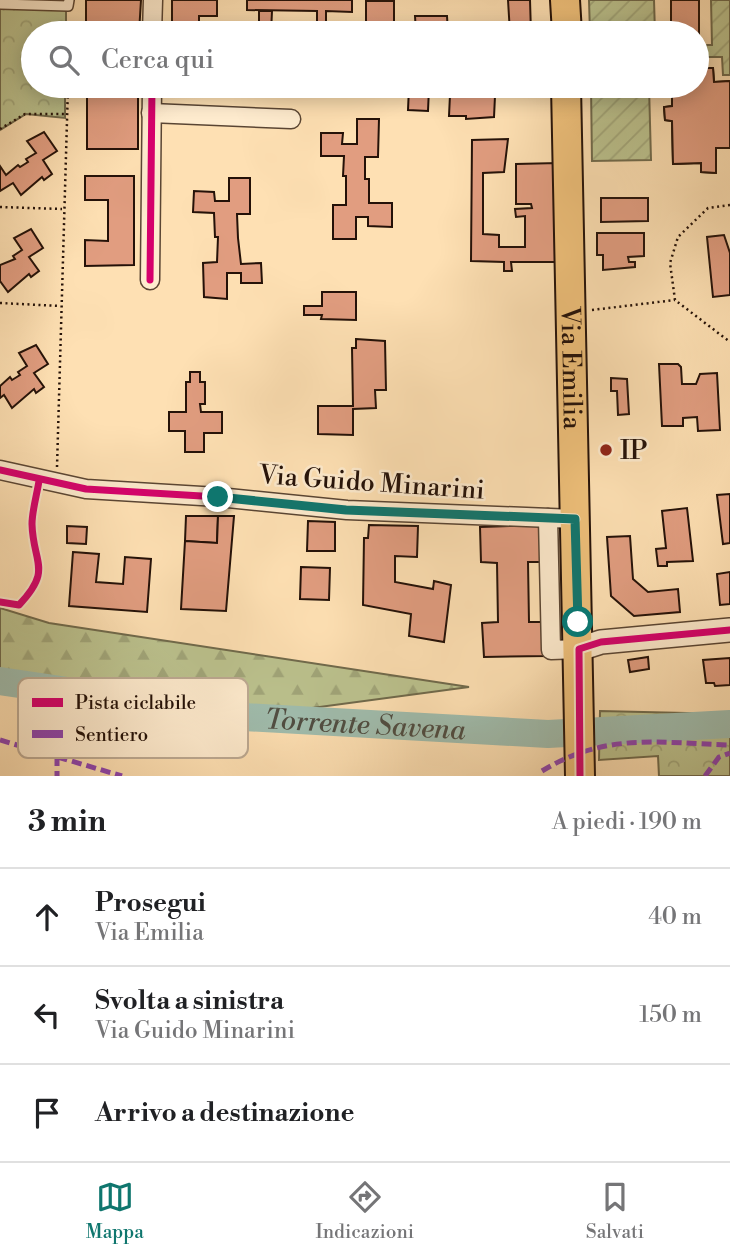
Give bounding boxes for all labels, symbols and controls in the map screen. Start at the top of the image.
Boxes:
search box [21,21,709,98]
icon: search [45,41,83,79]
text: Cerca qui [101,44,214,76]
street label: Via Emilia [553,305,588,431]
place label: IP [620,435,648,467]
marker: IP [598,442,614,458]
street label: Via Guido Minarini [257,459,486,507]
route end [202,481,233,512]
route start [562,606,593,637]
legend [18,678,248,758]
text: Pista ciclabile [75,691,196,715]
water label: Torrente Savena [264,702,467,748]
text: Sentiero [75,723,148,747]
text: 3 min [28,803,106,841]
text: A piedi · 190 m [552,808,702,836]
text: Prosegui [95,887,206,919]
icon: ahead [28,898,66,936]
text: 40 m [648,903,702,931]
text: Via Emilia [95,919,204,947]
text: Svolta a sinistra [95,985,284,1017]
icon: left [28,996,66,1034]
text: 150 m [639,1001,702,1029]
text: Via Guido Minarini [95,1017,295,1045]
icon: arrive [28,1094,66,1132]
text: Arrivo a destinazione [95,1097,354,1129]
tab: Mappa [86,1178,144,1244]
tab: Indicazioni [316,1178,414,1244]
tab: Salvati [586,1178,644,1244]

